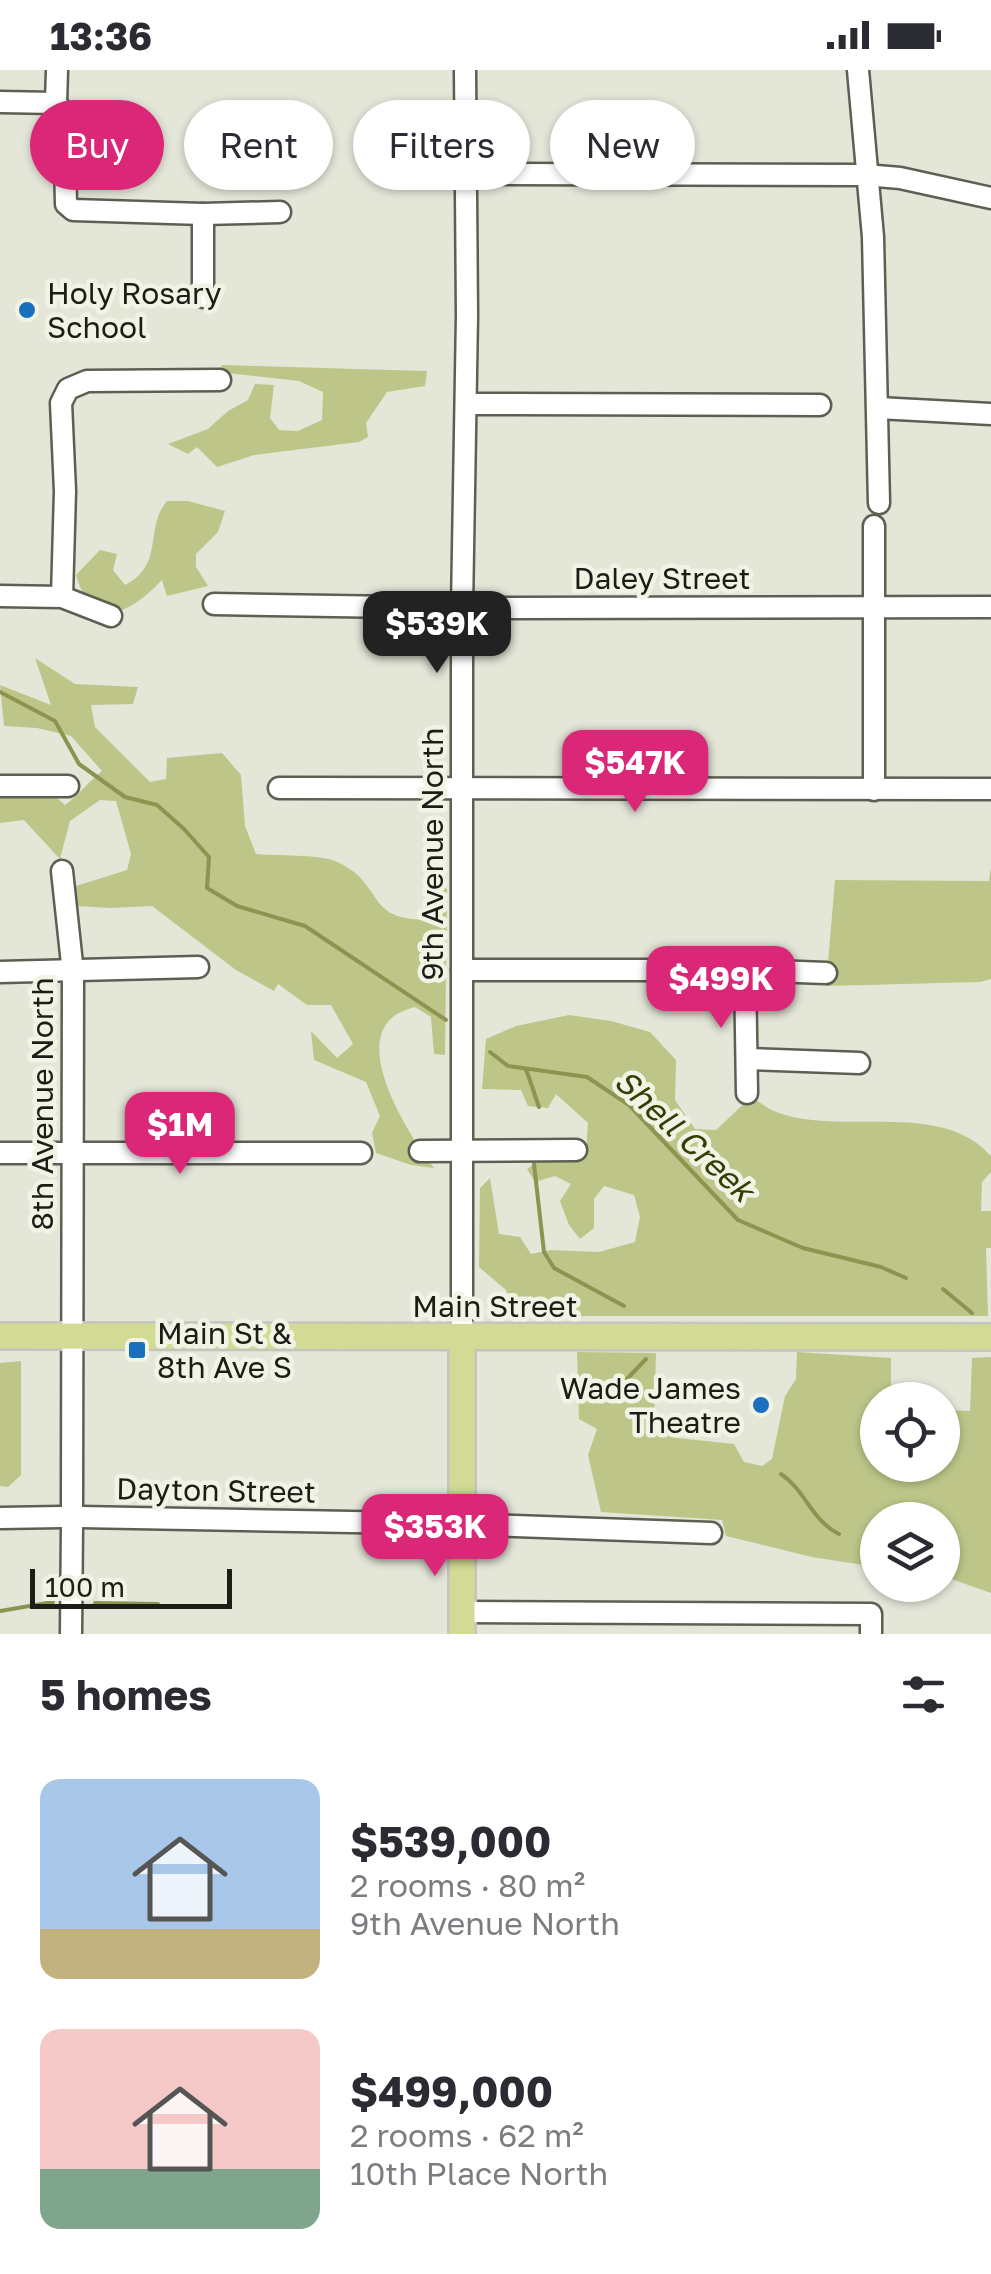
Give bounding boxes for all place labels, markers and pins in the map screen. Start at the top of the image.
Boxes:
place label: Holy Rosary School [47,275,222,345]
marker: Holy Rosary School [16,299,38,321]
pin: $539K [367,591,507,676]
pin: $547K [565,730,705,815]
pin: $499K [651,946,791,1031]
pin: $1M [132,1092,228,1177]
place label: Main St & 8th Ave S [157,1315,292,1385]
marker: Main St & 8th Ave S [126,1339,148,1361]
place label: Wade James Theatre [560,1370,741,1440]
marker: Wade James Theatre [750,1394,772,1416]
pin: $353K [365,1494,505,1579]

